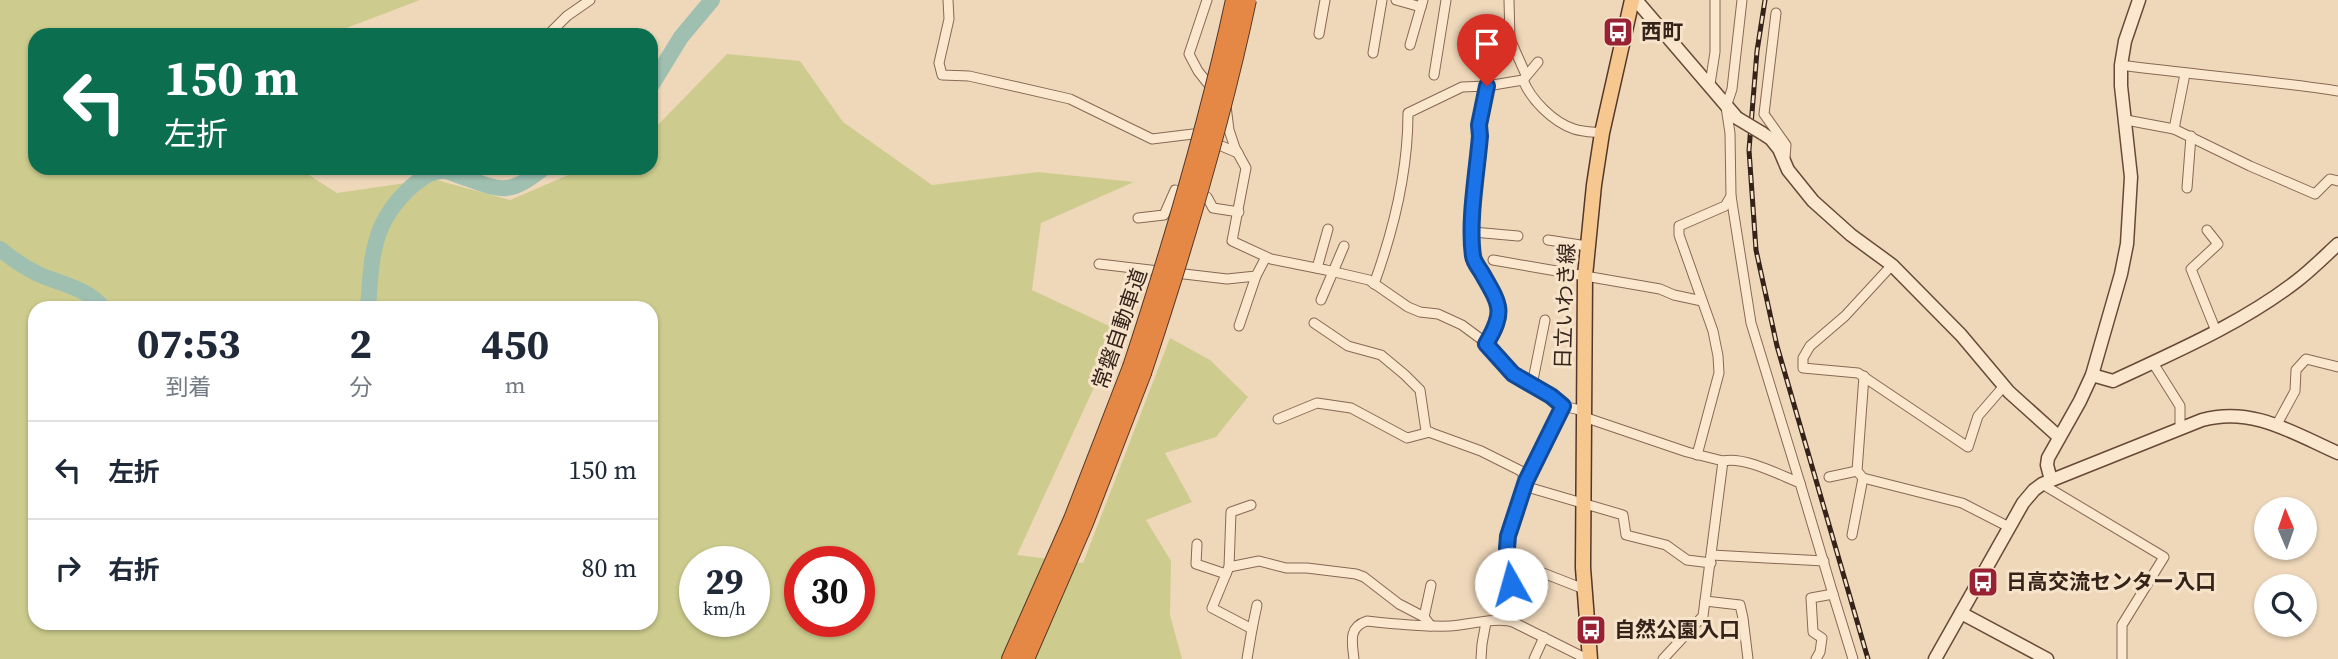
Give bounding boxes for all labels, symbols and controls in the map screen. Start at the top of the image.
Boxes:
pin [1457,14,1517,86]
bus stop icon: 西町 [1601,15,1635,49]
place label: 西町 [1641,17,1683,46]
icon: arrive [1468,25,1506,63]
text: 150 m [164,44,299,111]
icon: left [49,56,140,147]
text: 左折 [164,112,228,156]
street label: 日立いわき線 [1548,243,1581,369]
street label: 常磐自動車道 [1085,265,1154,393]
text: 07:53 [137,314,240,372]
text: 2 [349,314,372,372]
text: 450 [481,315,549,373]
text: m [505,369,525,401]
text: 到着 [166,371,212,403]
text: 分 [349,371,372,403]
icon: left [49,451,87,489]
text: 150 m [569,452,637,488]
text: 左折 [108,454,160,490]
north arrow [2254,497,2317,560]
map controls [2254,497,2317,637]
speed limit sign: 30 [784,546,875,637]
position arrow [1474,547,1548,621]
icon: right [49,549,87,587]
text: 80 m [582,550,637,586]
text: 右折 [108,552,160,588]
text: 29 [706,558,743,606]
bus stop icon: 日高交流センター入口 [1966,565,2000,599]
place label: 日高交流センター入口 [2006,567,2216,596]
button: search [2254,574,2317,637]
text: km/h [703,596,746,621]
bus stop icon: 自然公園入口 [1574,613,1608,647]
place label: 自然公園入口 [1614,615,1740,644]

